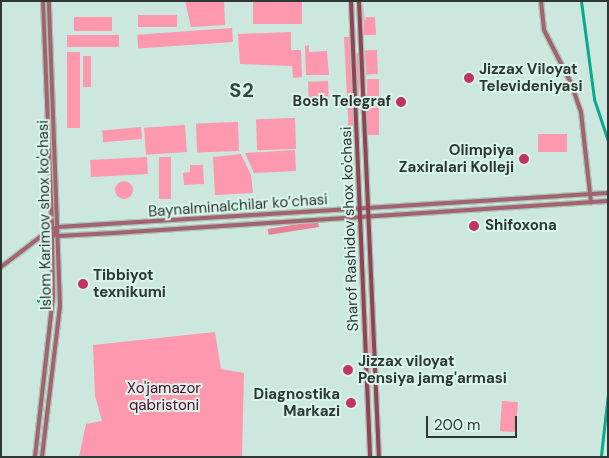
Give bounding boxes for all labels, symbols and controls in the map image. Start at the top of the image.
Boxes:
place label: Jizzax Viloyat Televideniyasi [479,60,583,95]
marker: Jizzax Viloyat Televideniyasi [463,72,475,84]
district label: S2 [229,78,255,102]
place label: Bosh Telegraf [293,93,391,111]
marker: Bosh Telegraf [395,96,407,108]
street label: Islom Karimov shox ko'chasi [34,120,56,310]
street label: Sharof Rashidov shox ko'chasi [337,126,363,332]
place label: Olimpiya Zaxiralari Kolleji [399,141,514,176]
marker: Olimpiya Zaxiralari Kolleji [518,153,530,165]
street label: Baynalminalchilar ko’chasi [148,191,328,221]
place label: Shifoxona [485,217,557,235]
marker: Shifoxona [467,219,481,233]
place label: Tibbiyot texnikumi [93,266,166,301]
marker: Tibbiyot texnikumi [77,278,89,290]
place label: Jizzax viloyat Pensiya jamg'armasi [358,352,507,387]
marker: Jizzax viloyat Pensiya jamg'armasi [342,364,354,376]
park label: Xo'jamazor qabristoni [127,379,201,414]
place label: Diagnostika Markazi [254,385,340,420]
marker: Diagnostika Markazi [344,396,358,410]
scale bar [429,406,520,438]
text: 200 m [434,415,480,435]

